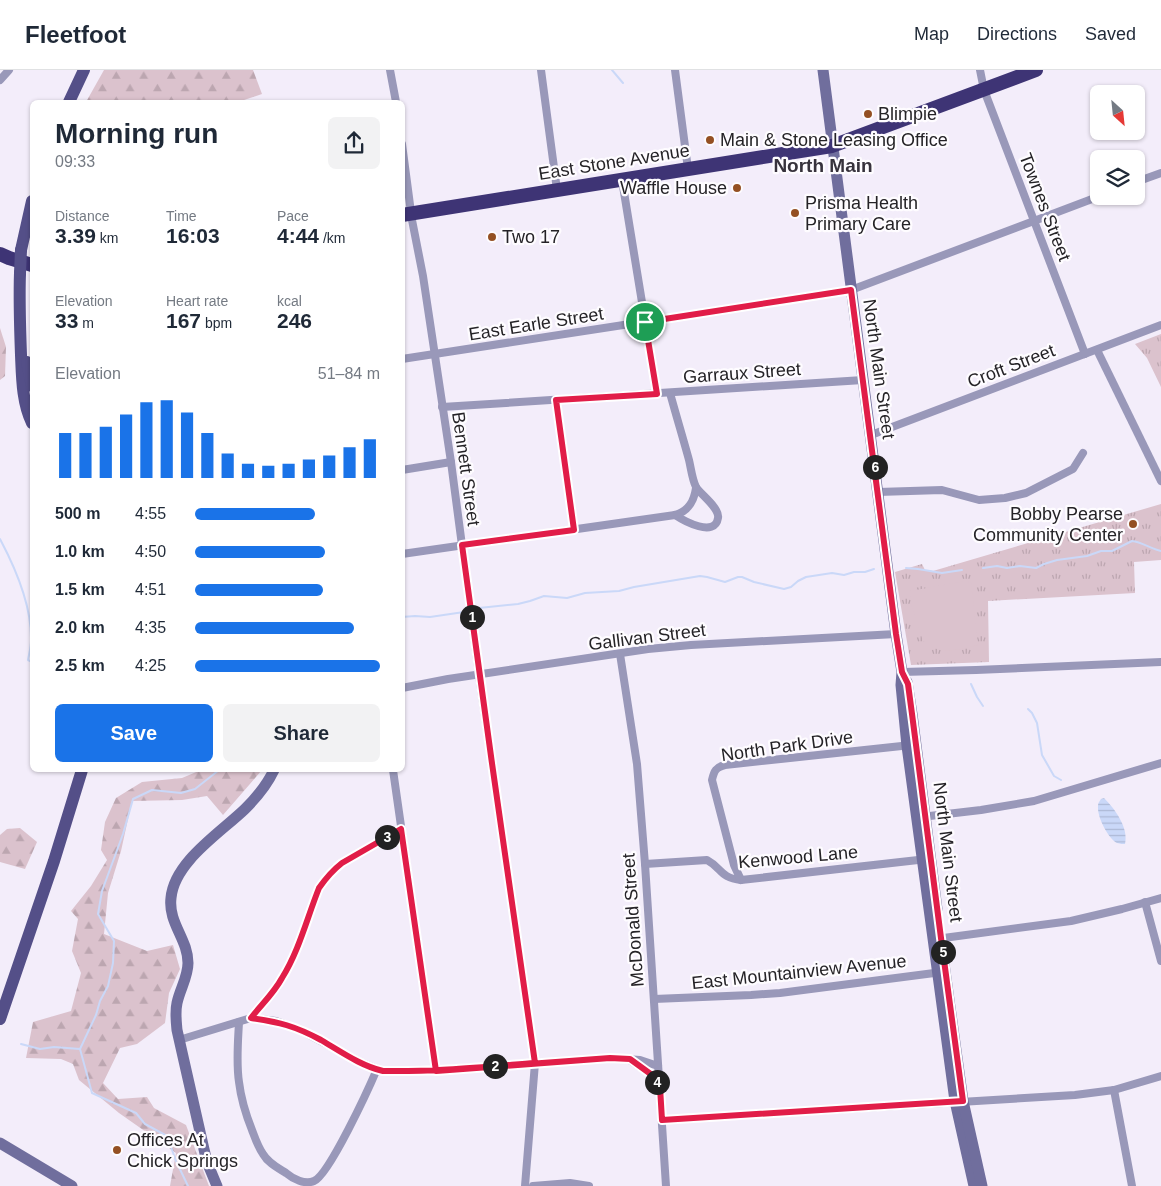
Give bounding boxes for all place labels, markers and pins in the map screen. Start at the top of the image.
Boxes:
place label: Blimpie [878,104,937,124]
marker: Blimpie [862,108,874,120]
place label: Main & Stone Leasing Office [720,130,948,150]
marker: Main & Stone Leasing Office [704,134,716,146]
place label: Waffle House [620,178,727,198]
marker: Waffle House [731,182,743,194]
place label: Prisma Health Primary Care [805,193,918,234]
marker: Prisma Health Primary Care [789,207,801,219]
place label: Two 17 [502,227,560,247]
marker: Two 17 [486,231,498,243]
pin [624,301,666,343]
pin: 6 [862,454,888,480]
place label: Bobby Pearse Community Center [973,504,1123,545]
marker: Bobby Pearse Community Center [1127,518,1139,530]
pin: 1 [460,604,484,630]
pin: 3 [374,824,400,850]
pin: 5 [930,940,956,964]
pin: 2 [482,1054,508,1078]
pin: 4 [644,1070,670,1094]
place label: Offices At Chick Springs [127,1130,238,1171]
marker: Offices At Chick Springs [111,1144,123,1156]

